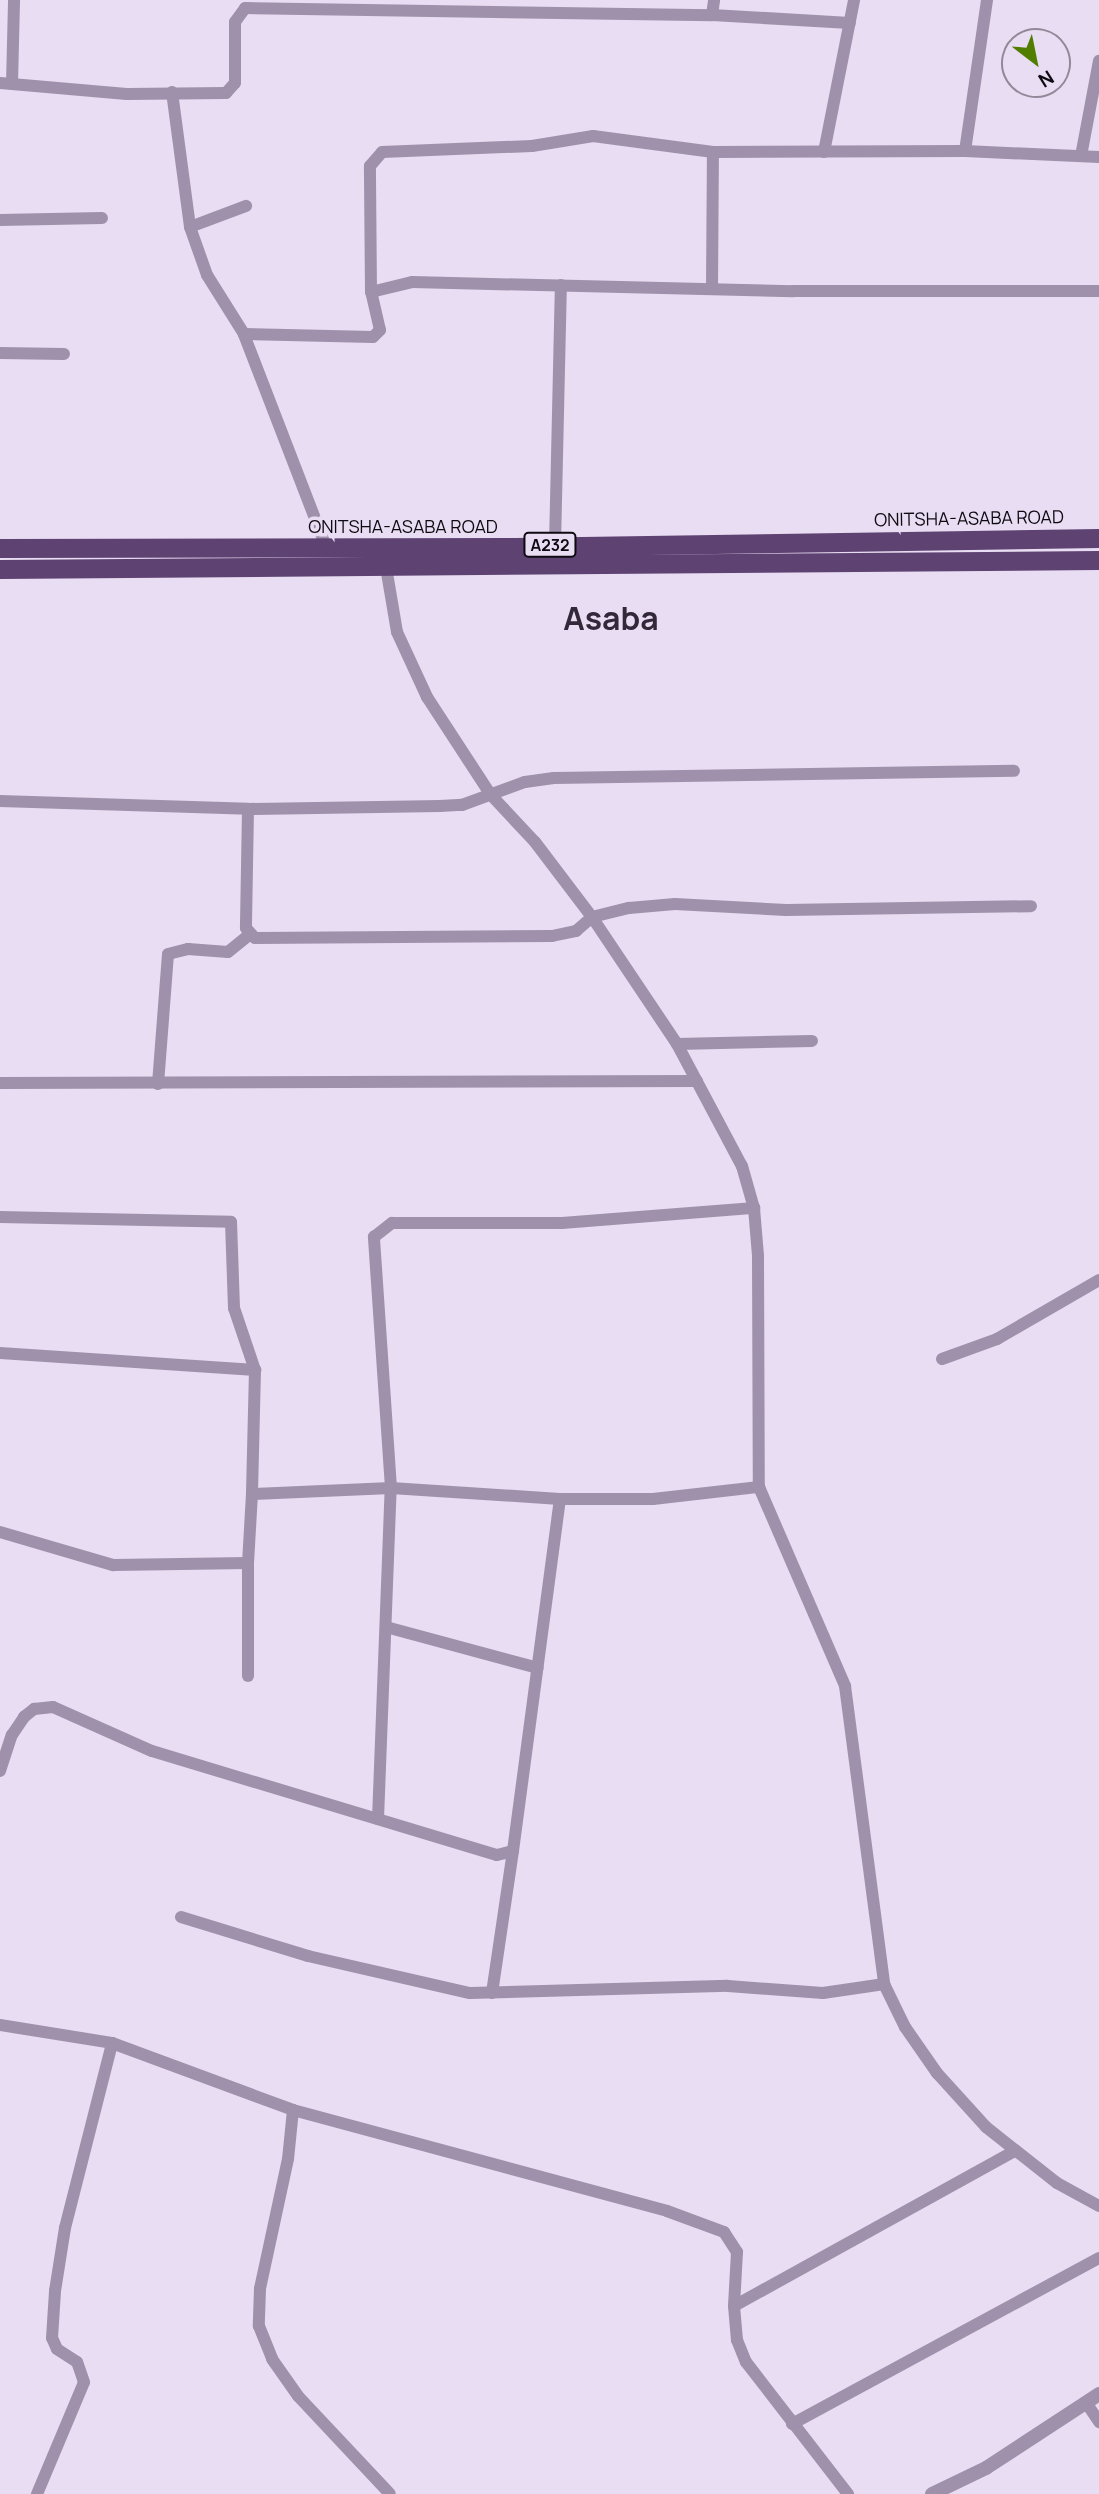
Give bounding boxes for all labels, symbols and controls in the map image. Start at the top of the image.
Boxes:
north arrow [1001,28,1071,98]
text: N [1033,64,1059,94]
street label: ONITSHA-ASABA ROAD [874,506,1064,530]
street label: ONITSHA-ASABA ROAD [308,515,498,537]
road number: A232 [522,532,578,558]
district label: Asaba [563,599,659,637]

